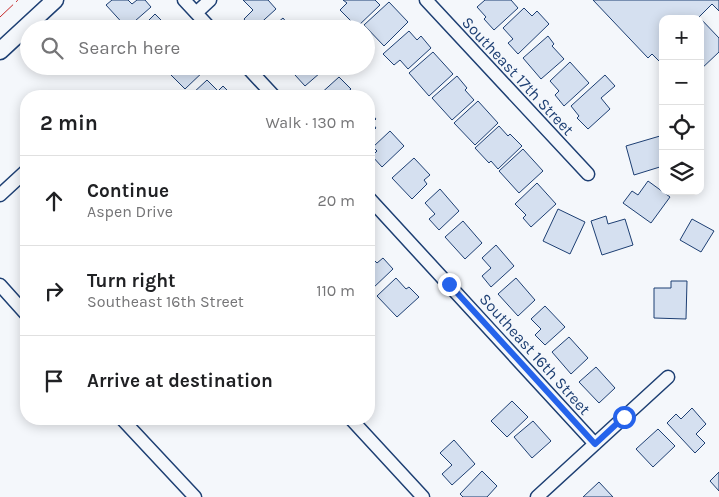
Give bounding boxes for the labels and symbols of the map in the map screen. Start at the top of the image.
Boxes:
street label: Southeast 17th Street [458,13,578,139]
route end [438,273,461,296]
street label: Southeast 16th Street [475,289,595,419]
route start [613,406,636,429]

